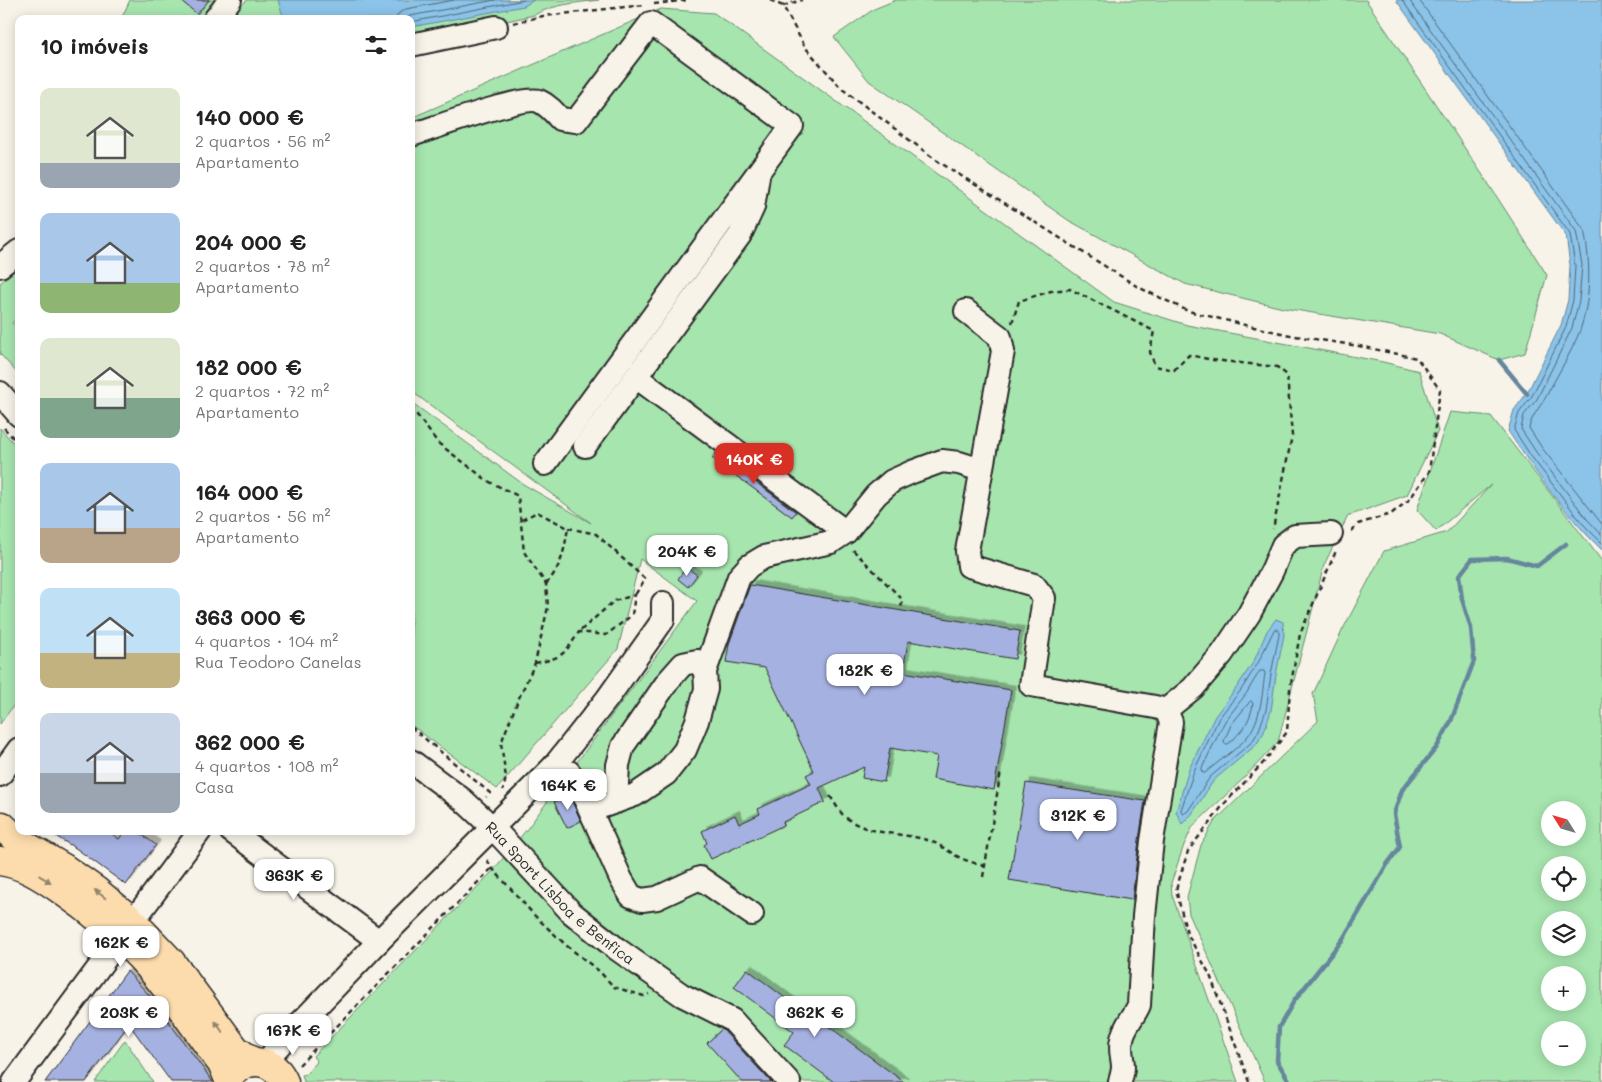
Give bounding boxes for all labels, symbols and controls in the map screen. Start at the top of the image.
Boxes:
icon: filters [362,31,390,59]
text: 10 imóveis [40,32,148,59]
text: 140 000 € [195,103,304,130]
icon: home [80,108,140,168]
text: 2 quartos · 56 m² [195,130,330,151]
text: Apartamento [195,151,299,172]
text: 204 000 € [195,228,306,255]
icon: home [80,233,140,293]
text: 2 quartos · 78 m² [195,255,330,276]
text: Apartamento [195,276,299,297]
text: 182 000 € [195,353,302,380]
icon: home [80,358,140,418]
text: 2 quartos · 72 m² [195,380,329,401]
text: Apartamento [195,401,299,422]
pin: 140K € [713,442,795,485]
text: 140K € [726,448,782,469]
text: 164 000 € [195,478,303,505]
icon: home [80,483,140,543]
text: 2 quartos · 56 m² [195,505,330,526]
text: Apartamento [195,526,299,547]
pin: 204K € [646,534,728,577]
text: 204K € [658,540,716,561]
text: 363 000 € [195,603,306,630]
icon: home [80,608,140,668]
text: 4 quartos · 104 m² [195,630,338,651]
text: Rua Teodoro Canelas [195,651,362,672]
pin: 182K € [824,654,906,696]
text: 182K € [837,659,893,680]
text: 362 000 € [195,728,305,755]
icon: home [80,733,140,793]
text: 4 quartos · 108 m² [195,755,339,776]
pin: 164K € [527,768,609,811]
text: 164K € [540,774,596,795]
text: Casa [195,776,234,797]
pin: 312K € [1037,798,1119,841]
north arrow [1541,801,1586,846]
map controls [1541,801,1586,1066]
text: 312K € [1051,804,1105,825]
street label: Rua Sport Lisboa e Benfica [482,817,639,969]
button: locate [1541,856,1586,901]
pin: 363K € [253,858,335,901]
text: 363K € [265,864,323,885]
one-way arrow [38,875,51,884]
one-way arrow [94,888,107,899]
button: layers [1541,911,1586,956]
pin: 162K € [80,926,162,968]
text: 162K € [94,931,148,952]
button: + [1541,966,1586,1011]
pin: 203K € [88,996,170,1038]
pin: 362K € [774,996,856,1038]
text: 203K € [100,1001,158,1022]
text: 362K € [786,1001,844,1022]
pin: 167K € [252,1014,334,1056]
text: 167K € [266,1019,320,1040]
one-way arrow [214,1021,225,1034]
button: − [1541,1021,1586,1066]

